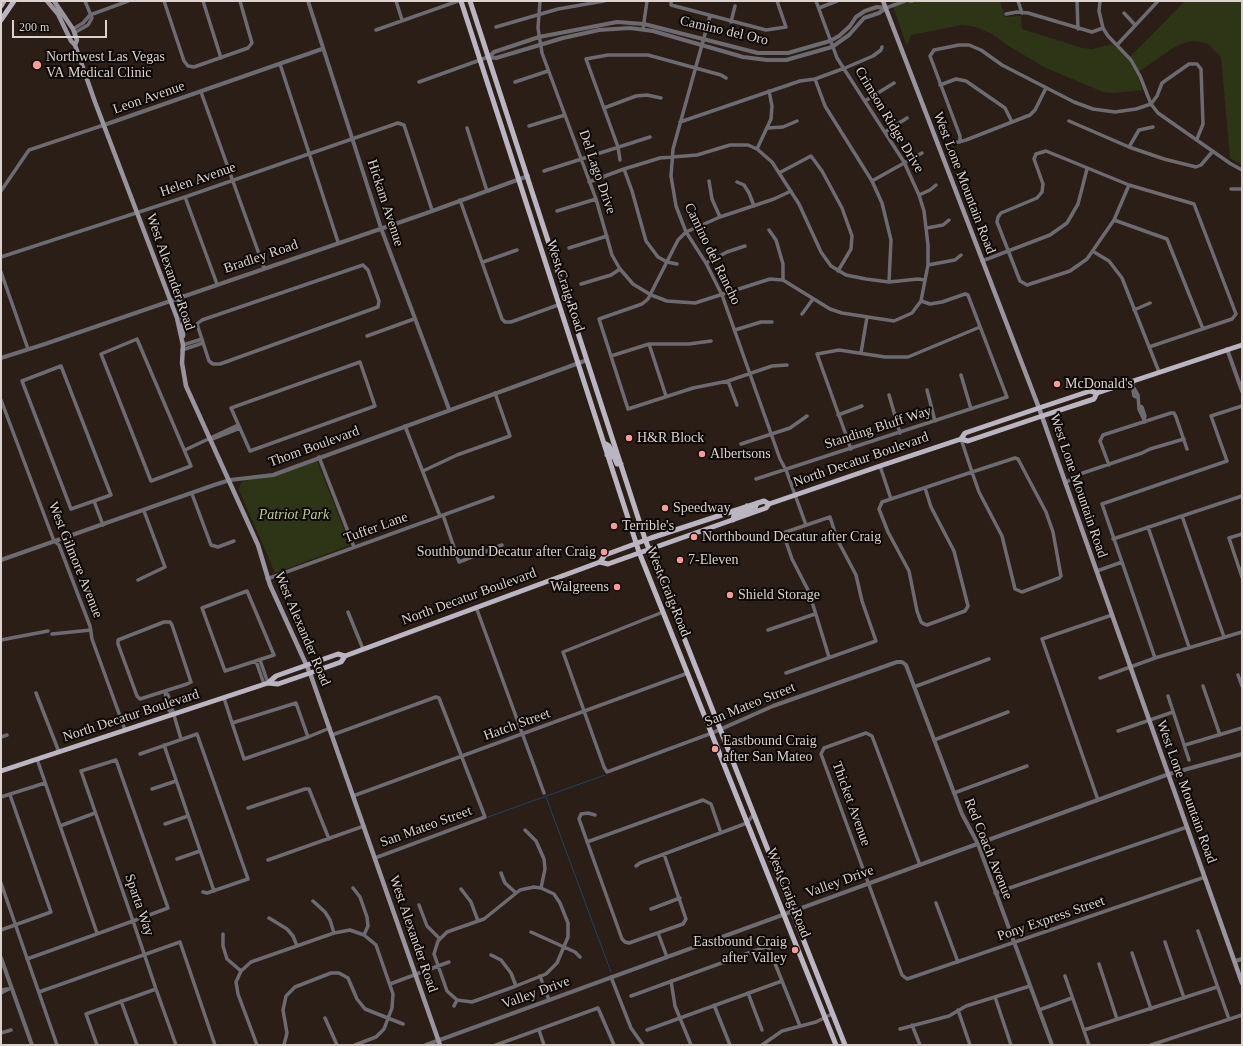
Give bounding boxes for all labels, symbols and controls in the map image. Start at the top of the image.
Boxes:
scale bar [14,12,109,38]
street label: Camino del Oro [678,13,770,49]
text: 200 m [19,20,49,34]
place label: Northwest Las Vegas VA Medical Clinic [46,49,165,82]
marker: Northwest Las Vegas VA Medical Clinic [31,59,43,71]
street label: Crimson Ridge Drive [851,64,927,176]
street label: Leon Avenue [111,78,187,118]
street label: West Lone Mountain Road [929,110,999,256]
street label: Del Lago Drive [575,128,619,216]
street label: Hickam Avenue [363,157,407,249]
street label: Helen Avenue [158,159,238,201]
street label: Camino del Rancho [680,200,744,308]
street label: West Alexander Road [142,211,198,333]
street label: Bradley Road [222,236,300,278]
street label: West Craig Road [542,238,588,334]
place label: McDonald's [1065,376,1133,392]
marker: McDonald's [1052,379,1062,389]
street label: Standing Bluff Way [822,403,934,453]
street label: West Lone Mountain Road [1045,412,1111,560]
street label: Thom Boulevard [266,423,362,471]
street label: North Decatur Boulevard [791,429,931,491]
place label: H&R Block [637,430,704,446]
marker: H&R Block [624,433,634,443]
place label: Albertsons [710,446,771,462]
marker: Albertsons [697,449,707,459]
street label: West Gilmore Avenue [44,499,106,621]
place label: Speedway [673,500,731,516]
marker: Speedway [660,503,670,513]
park label: Patriot Park [259,507,329,523]
street label: Tuffer Lane [342,509,410,547]
place label: Terrible's [622,518,674,534]
marker: Terrible's [609,521,619,531]
place label: Northbound Decatur after Craig [702,529,881,545]
marker: Northbound Decatur after Craig [689,532,699,542]
place label: Southbound Decatur after Craig [417,544,596,560]
street label: West Craig Road [642,545,694,639]
marker: Southbound Decatur after Craig [599,547,609,557]
place label: 7-Eleven [688,552,739,568]
marker: 7-Eleven [675,555,685,565]
street label: North Decatur Boulevard [399,565,539,629]
street label: West Alexander Road [270,569,334,689]
place label: Walgreens [550,579,609,595]
marker: Walgreens [612,582,622,592]
place label: Shield Storage [738,587,820,603]
marker: Shield Storage [725,590,735,600]
street label: San Mateo Street [702,679,798,731]
street label: North Decatur Boulevard [61,686,201,746]
street label: Hatch Street [481,705,553,745]
street label: West Lone Mountain Road [1152,718,1220,866]
place label: Eastbound Craig after San Mateo [723,733,817,766]
marker: Eastbound Craig after San Mateo [710,744,720,754]
street label: Thicket Avenue [828,759,874,849]
street label: Red Coach Avenue [960,796,1016,902]
street label: San Mateo Street [378,803,474,851]
street label: West Craig Road [762,846,814,940]
street label: Valley Drive [804,862,876,902]
street label: Sparta Way [121,872,157,938]
street label: West Alexander Road [385,873,441,995]
street label: Pony Express Street [995,893,1107,945]
place label: Eastbound Craig after Valley [693,934,787,966]
marker: Eastbound Craig after Valley [790,945,800,955]
street label: Valley Drive [500,973,572,1013]

